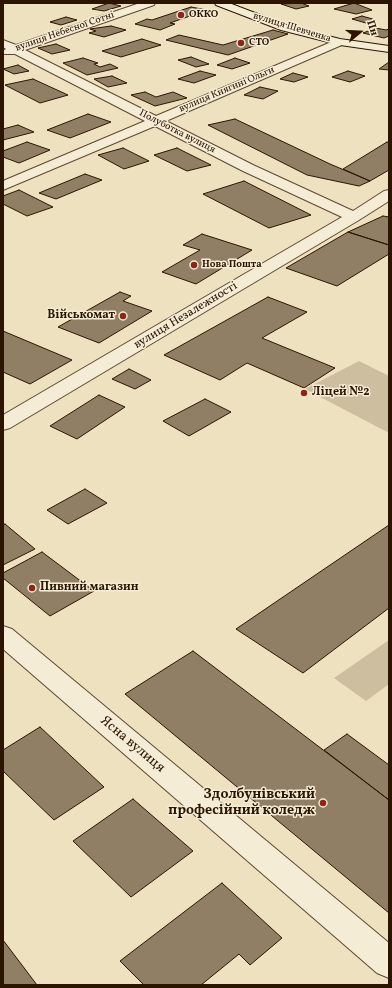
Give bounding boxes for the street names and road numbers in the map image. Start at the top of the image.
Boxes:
street label: вулиця Небесної Сотні [14,9,116,55]
street label: вулиця Шевченка [252,10,332,46]
street label: вулиця Княгині Ольги [177,64,277,116]
street label: Полуботка вулиця [137,108,217,156]
street label: вулиця Незалежності [132,279,240,353]
street label: Ясна вулиця [96,713,168,777]

